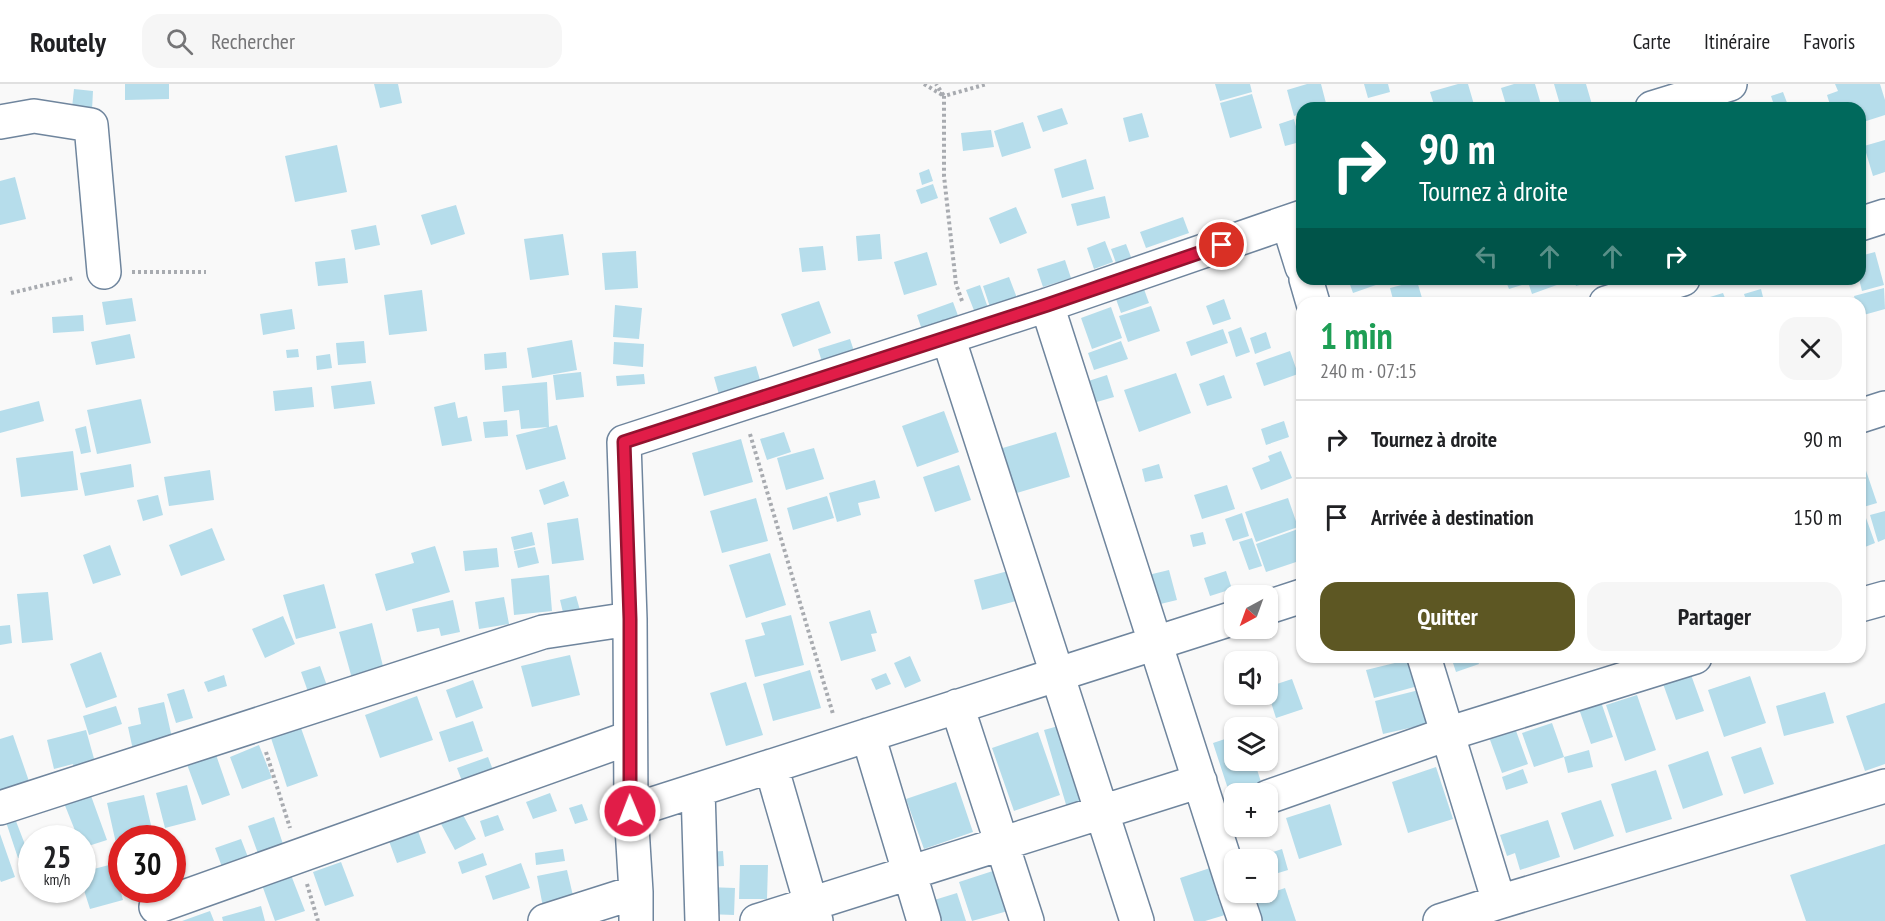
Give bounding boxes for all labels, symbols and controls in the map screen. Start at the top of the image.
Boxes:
search box [142,14,562,68]
text: Routely [30,23,106,60]
icon: search [163,25,196,58]
text: Rechercher [211,27,295,55]
text: Carte [1633,28,1671,55]
text: Itinéraire [1704,28,1770,55]
text: Favoris [1803,28,1855,55]
text: 90 m [1419,121,1496,176]
icon: right [1320,126,1398,204]
text: Tournez à droite [1419,174,1568,208]
pin [1196,219,1247,270]
icon: arrive [1205,228,1238,261]
icon: left [1470,240,1503,273]
icon: ahead [1533,240,1566,273]
icon: ahead [1596,240,1629,273]
icon: right [1659,240,1692,273]
text: 1 min [1320,312,1393,359]
button: close [1779,317,1842,380]
text: 240 m · 07:15 [1320,358,1417,384]
icon: right [1320,423,1353,456]
text: Tournez à droite [1371,425,1497,453]
text: 90 m [1803,425,1842,453]
icon: arrive [1320,501,1353,534]
text: Arrivée à destination [1371,503,1534,531]
text: 150 m [1793,503,1842,531]
button: Quitter [1320,582,1575,651]
button: Partager [1587,582,1842,651]
north arrow [1224,585,1278,639]
map controls [1224,585,1278,903]
button: sound [1224,651,1278,705]
button: layers [1224,717,1278,771]
position arrow [598,779,662,843]
button: + [1224,783,1278,837]
speed limit sign: 30 [108,825,186,903]
text: 25 [43,837,71,876]
button: − [1224,849,1278,903]
text: km/h [44,870,70,889]

